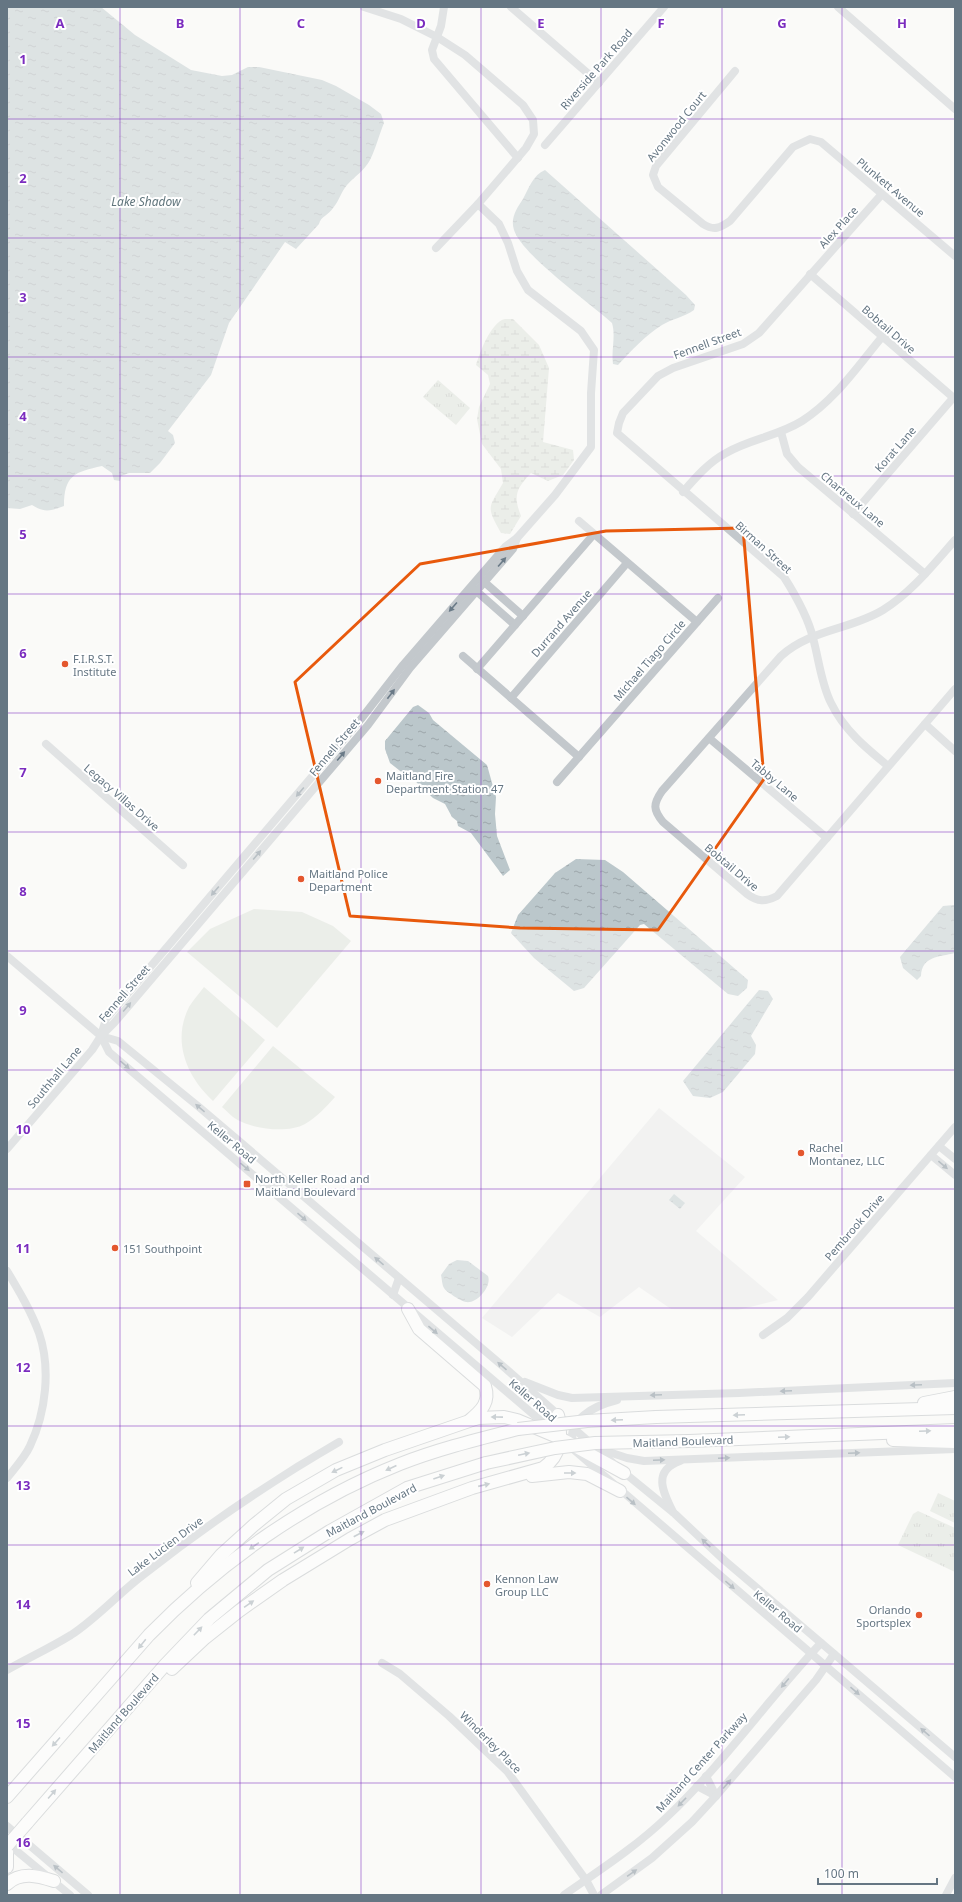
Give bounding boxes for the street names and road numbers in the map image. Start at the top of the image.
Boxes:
street label: Riverside Park Road [557,25,635,113]
street label: Avonwood Court [643,88,709,164]
street label: Plunkett Avenue [854,154,928,220]
street label: Alex Place [815,203,861,251]
street label: Bobtail Drive [859,302,919,356]
street label: Fennell Street [671,324,743,362]
street label: Korat Lane [871,423,919,475]
street label: Chartreux Lane [818,468,888,530]
street label: Birman Street [732,518,796,576]
street label: Durrand Avenue [527,586,595,660]
street label: Michael Tiago Circle [610,616,688,704]
street label: Fennell Street [305,715,363,779]
street label: Tabby Lane [748,756,802,804]
street label: Legacy Villas Drive [81,760,163,834]
street label: Bobtail Drive [702,840,762,894]
street label: Fennell Street [95,961,153,1025]
street label: Southhall Lane [24,1043,84,1111]
street label: Keller Road [205,1117,259,1167]
street label: Pembrook Drive [821,1191,887,1263]
street label: Keller Road [506,1375,560,1425]
street label: Maitland Boulevard [632,1432,734,1450]
street label: Maitland Boulevard [323,1480,419,1540]
street label: Lake Lucien Drive [124,1513,206,1579]
street label: Keller Road [751,1586,805,1636]
street label: Maitland Boulevard [84,1670,162,1756]
street label: Winderley Place [457,1708,525,1776]
street label: Maitland Center Parkway [652,1709,750,1815]

